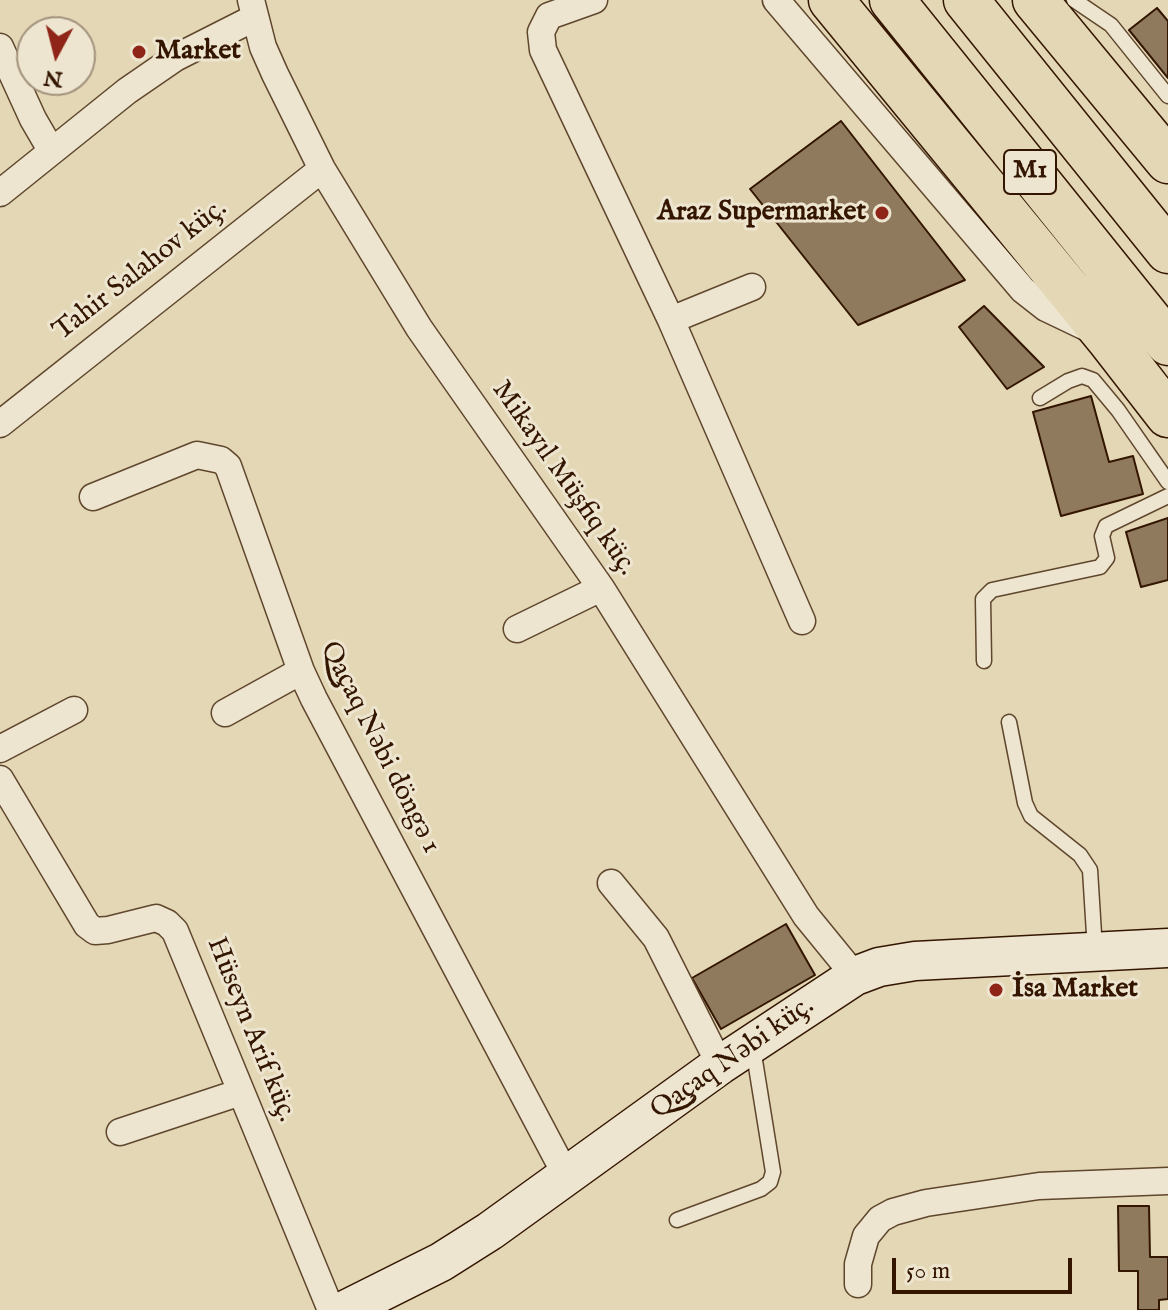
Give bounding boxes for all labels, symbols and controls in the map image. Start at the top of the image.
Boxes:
north arrow [16,16,96,96]
place label: Market [155,35,241,69]
marker: Market [130,43,148,61]
text: N [42,63,64,93]
road number: M1 [1004,150,1056,194]
street label: Tahir Salahov küç. [47,193,235,349]
place label: Araz Supermarket [657,196,866,230]
marker: Araz Supermarket [873,204,891,222]
street label: Mikayıl Müşfiq küç. [483,375,643,583]
street label: Qaçaq Nəbi döngə 1 [311,636,447,860]
street label: Hüseyn Arif küç. [198,933,302,1127]
place label: İsa Market [1012,973,1138,1007]
marker: İsa Market [987,981,1005,999]
street label: Qaçaq Nəbi küç. [645,990,821,1128]
scale bar [896,1242,1076,1292]
text: 50 m [906,1256,950,1287]

